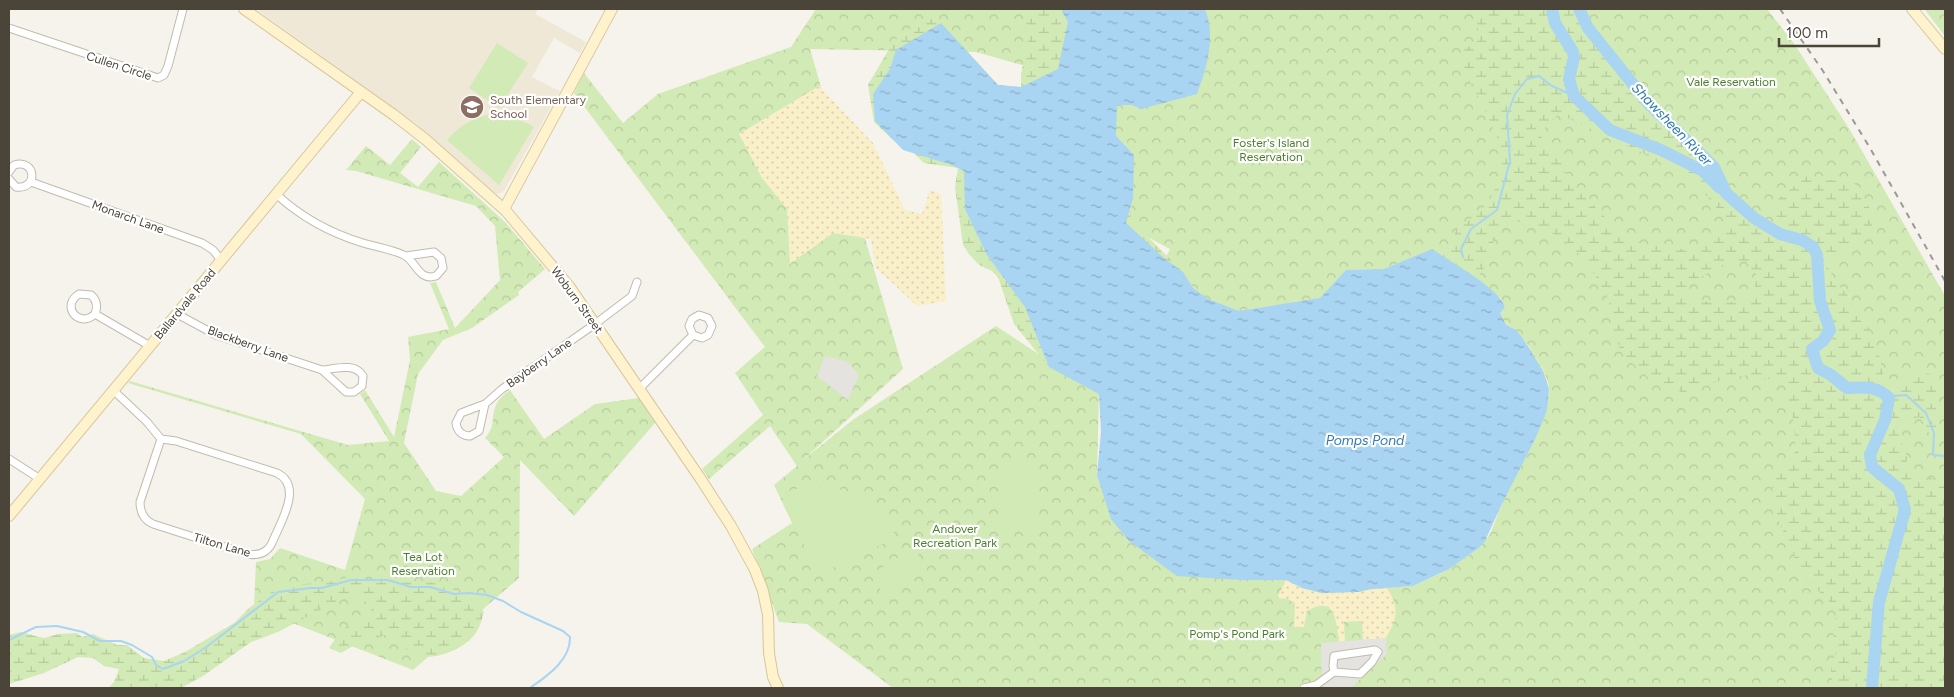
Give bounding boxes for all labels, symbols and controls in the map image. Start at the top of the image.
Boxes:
scale bar [1779,15,1879,47]
text: 100 m [1786,24,1828,42]
street label: Cullen Circle [84,49,154,83]
park label: Vale Reservation [1686,75,1776,89]
water label: Shawsheen River [1628,80,1716,170]
place label: South Elementary School [490,93,587,121]
school or university icon: South Elementary School [459,94,485,120]
park label: Foster's Island Reservation [1233,136,1309,164]
street label: Monarch Lane [90,197,166,237]
street label: Woburn Street [548,264,606,336]
street label: Ballardvale Road [151,266,219,342]
street label: Blackberry Lane [206,323,291,365]
street label: Bayberry Lane [504,335,575,391]
water label: Pomps Pond [1326,432,1405,449]
park label: Andover Recreation Park [913,522,997,550]
street label: Tilton Lane [192,530,253,560]
park label: Tea Lot Reservation [391,550,455,578]
park label: Pomp's Pond Park [1189,627,1285,641]

